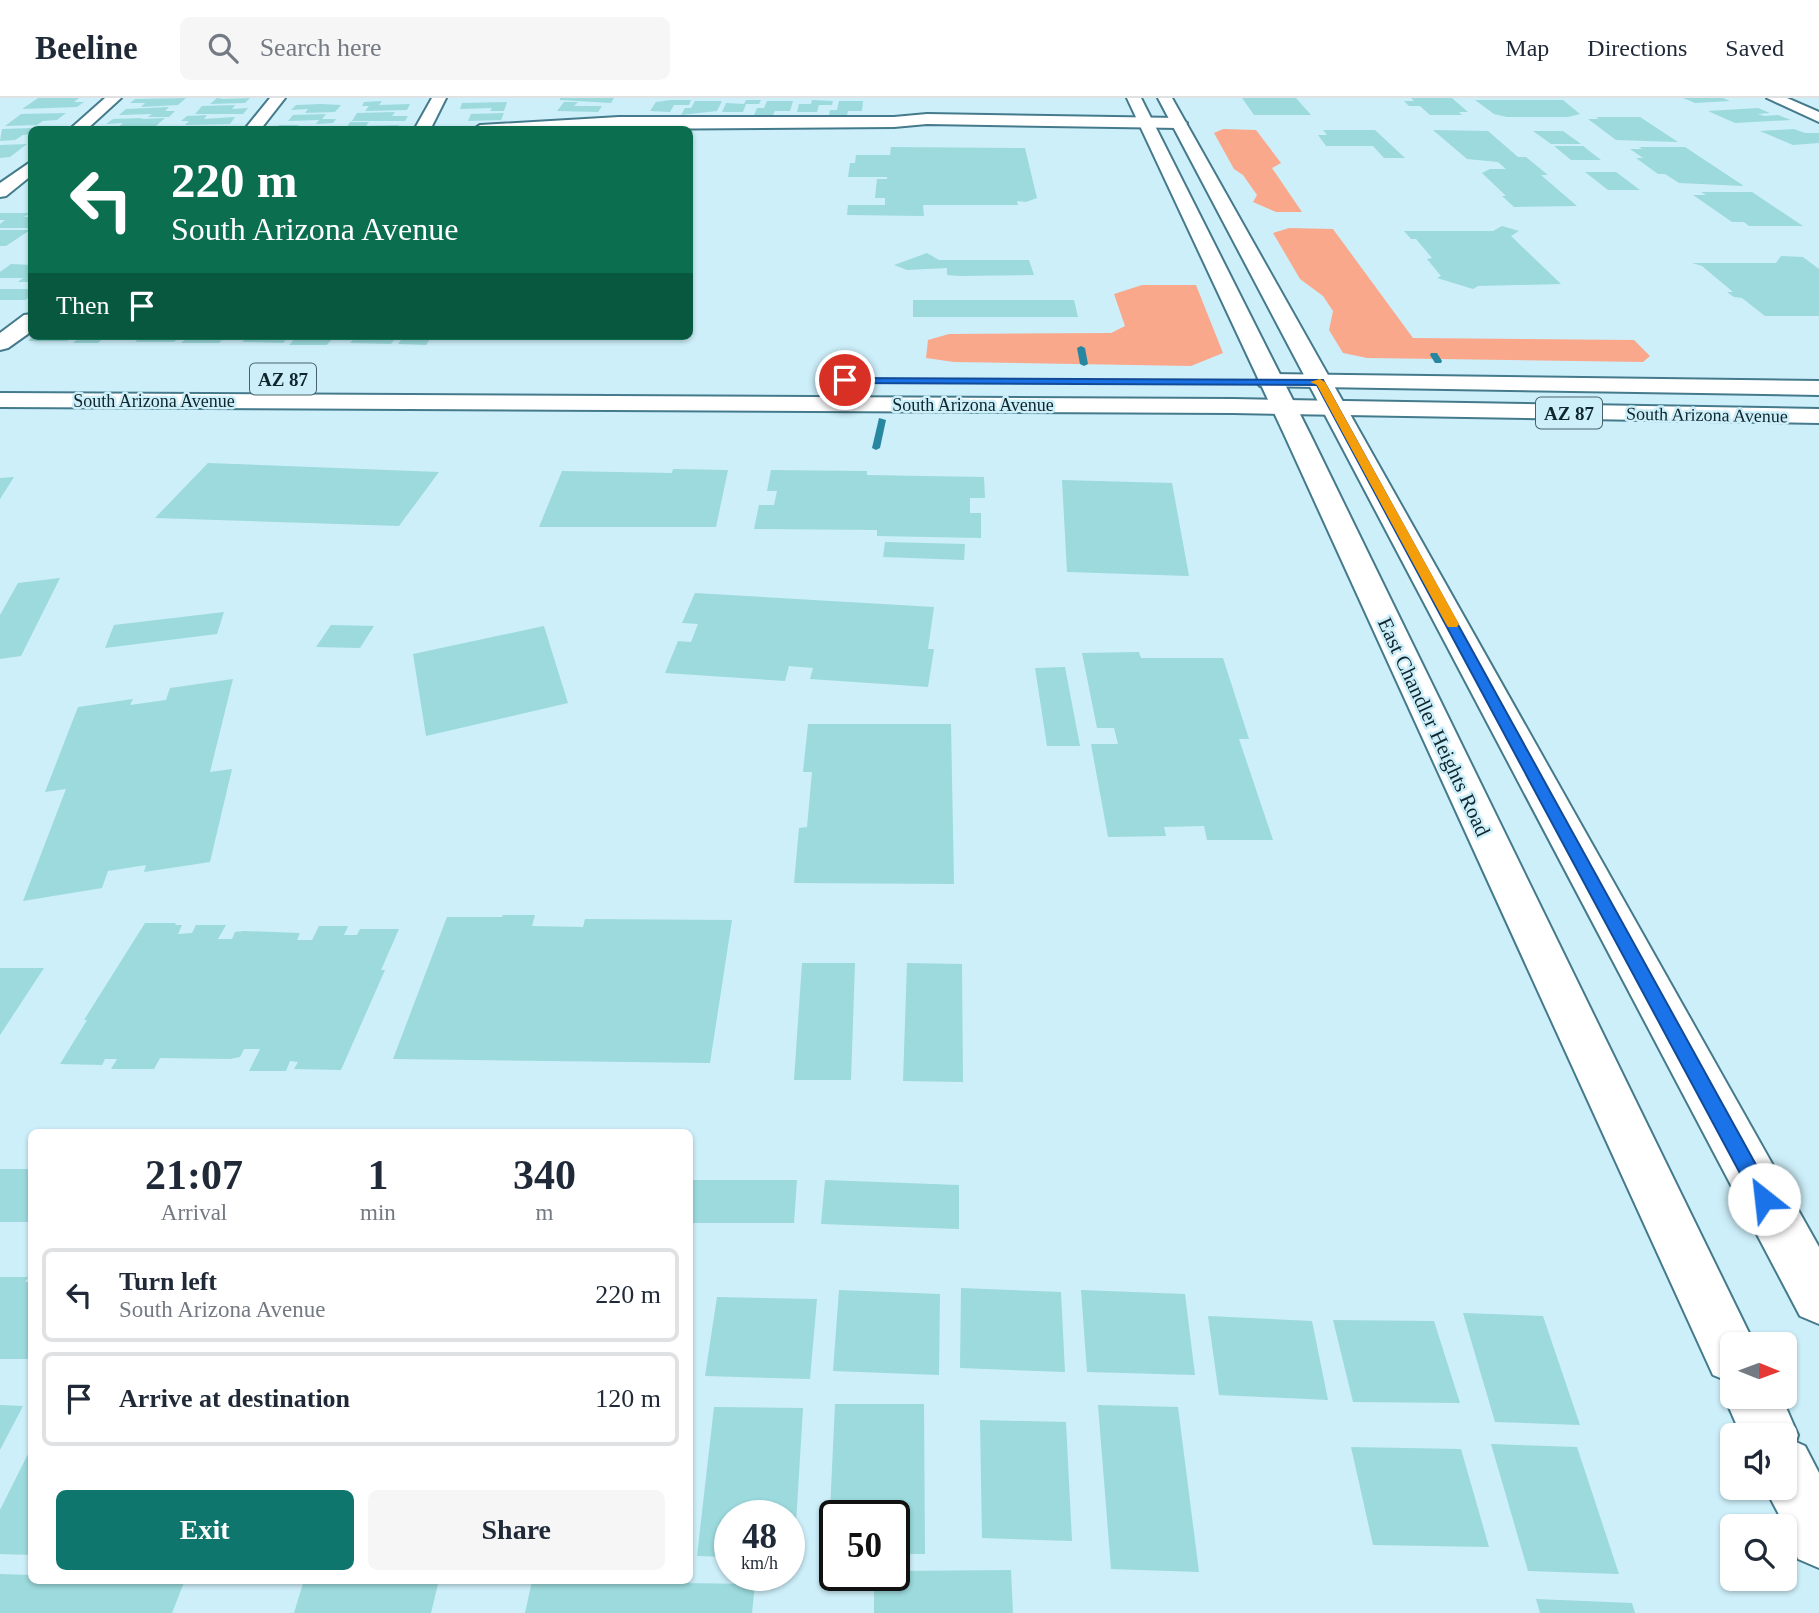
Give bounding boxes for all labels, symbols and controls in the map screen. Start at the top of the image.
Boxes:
search box [180,17,670,80]
icon: search [204,29,242,67]
text: Beeline [35,30,138,66]
text: Search here [260,33,382,62]
text: Map [1505,35,1549,61]
text: Directions [1587,35,1687,61]
text: Saved [1725,35,1784,61]
text: 220 m [171,153,298,208]
icon: left [56,154,147,245]
text: South Arizona Avenue [171,211,458,247]
icon: arrive [123,287,161,325]
text: Then [56,291,109,320]
pin [815,350,875,410]
icon: arrive [826,361,864,399]
road number: AZ 87 [250,364,316,394]
street label: South Arizona Avenue [73,391,235,411]
street label: South Arizona Avenue [892,395,1054,415]
road number: AZ 87 [1536,398,1602,428]
street label: South Arizona Avenue [1626,404,1788,426]
street label: East Chandler Heights Road [1373,614,1495,841]
text: 21:07 [145,1152,243,1198]
text: 1 [367,1152,388,1198]
text: 340 [513,1152,576,1198]
position arrow [1727,1162,1801,1236]
text: Arrival [161,1200,227,1225]
text: min [360,1200,396,1225]
text: m [535,1200,553,1225]
text: Turn left [119,1267,217,1296]
icon: left [60,1276,98,1314]
text: 220 m [595,1280,661,1309]
text: South Arizona Avenue [119,1297,326,1322]
north arrow [1720,1332,1797,1409]
map controls [1720,1332,1797,1591]
icon: arrive [60,1380,98,1418]
text: Arrive at destination [119,1384,350,1413]
text: 120 m [595,1384,661,1413]
button: sound [1720,1423,1797,1500]
button: Exit [56,1490,354,1570]
button: Share [368,1490,665,1570]
speed limit sign: 50 [819,1500,910,1591]
button: search [1720,1514,1797,1591]
text: 48 [742,1517,777,1556]
text: km/h [741,1553,778,1573]

